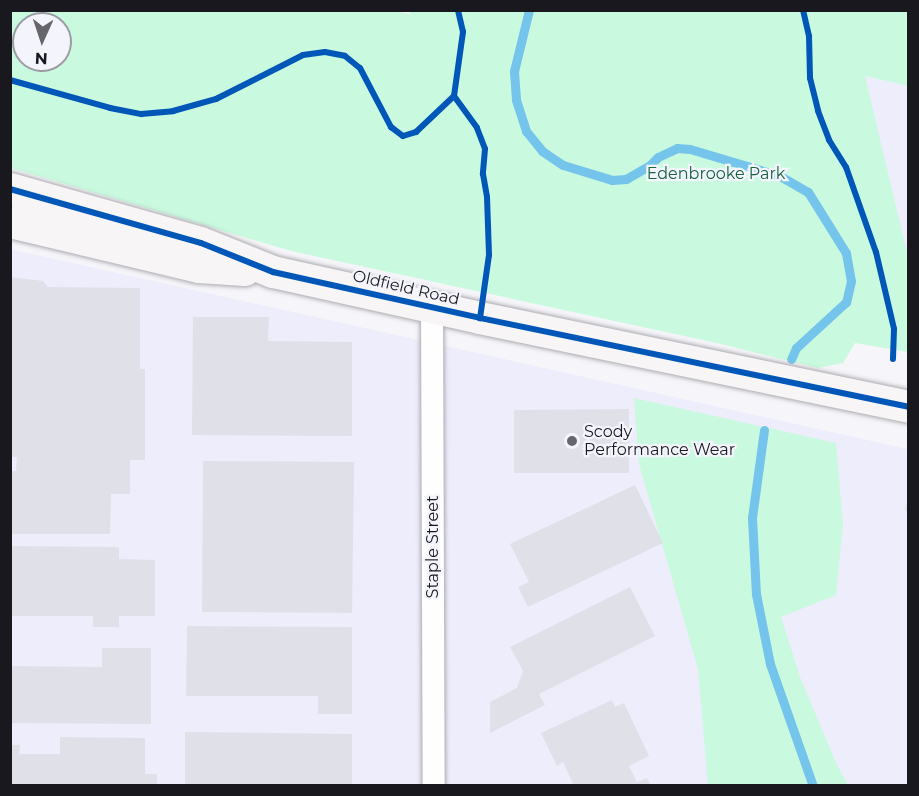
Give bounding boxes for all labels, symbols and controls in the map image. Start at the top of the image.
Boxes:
north arrow [12,12,72,72]
text: N [34,49,48,68]
park label: Edenbrooke Park [647,164,785,184]
street label: Oldfield Road [351,266,461,310]
place label: Scody Performance Wear [584,422,735,460]
marker: Scody Performance Wear [565,434,579,448]
street label: Staple Street [423,496,443,598]

